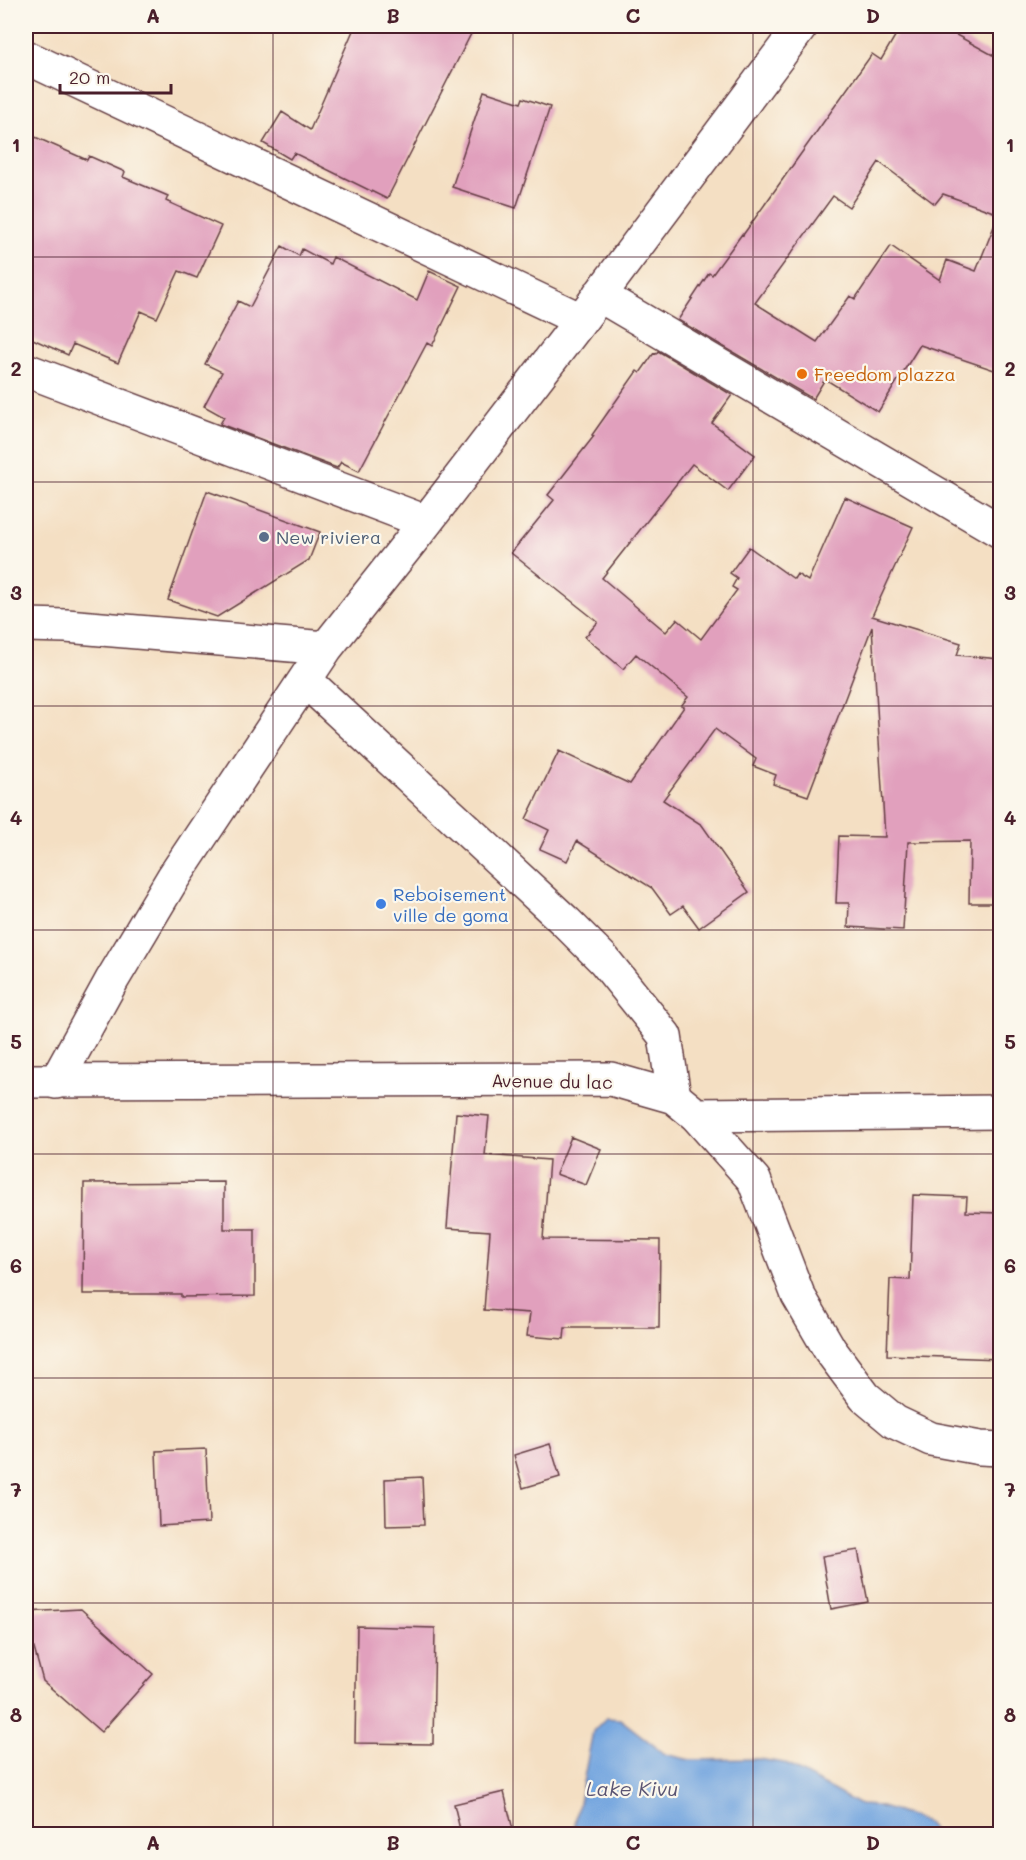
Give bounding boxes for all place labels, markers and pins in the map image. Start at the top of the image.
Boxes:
place label: Freedom plazza [814,362,956,386]
marker: Freedom plazza [795,367,809,381]
place label: New riviera [276,525,381,549]
marker: New riviera [257,530,271,544]
place label: Reboisement ville de goma [393,882,509,927]
marker: Reboisement ville de goma [374,897,388,911]

